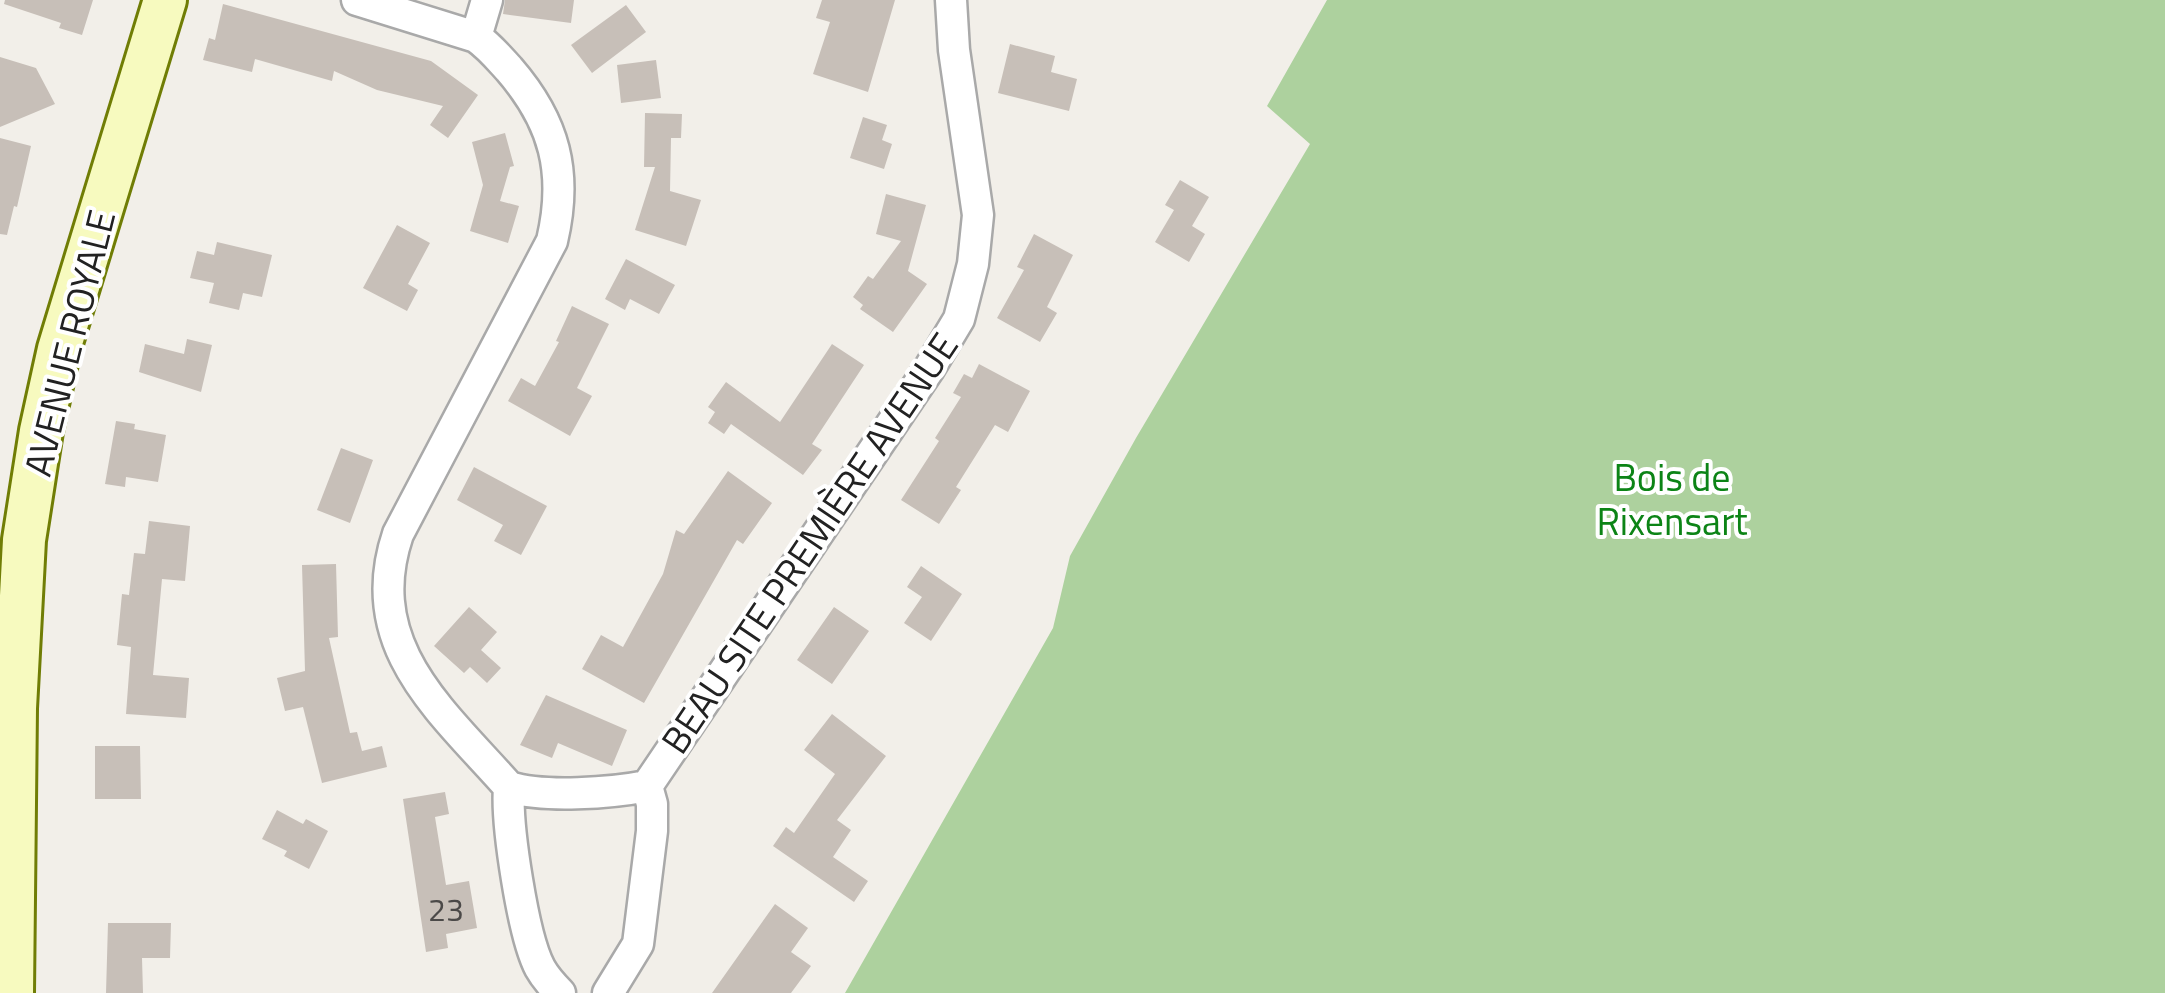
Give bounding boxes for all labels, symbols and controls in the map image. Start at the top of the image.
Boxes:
street label: AVENUE ROYALE [8,204,130,482]
street label: BEAU SITE PREMIÈRE AVENUE [646,321,972,765]
park label: Bois de Rixensart [1596,448,1748,550]
house number: 23 [428,885,464,933]

